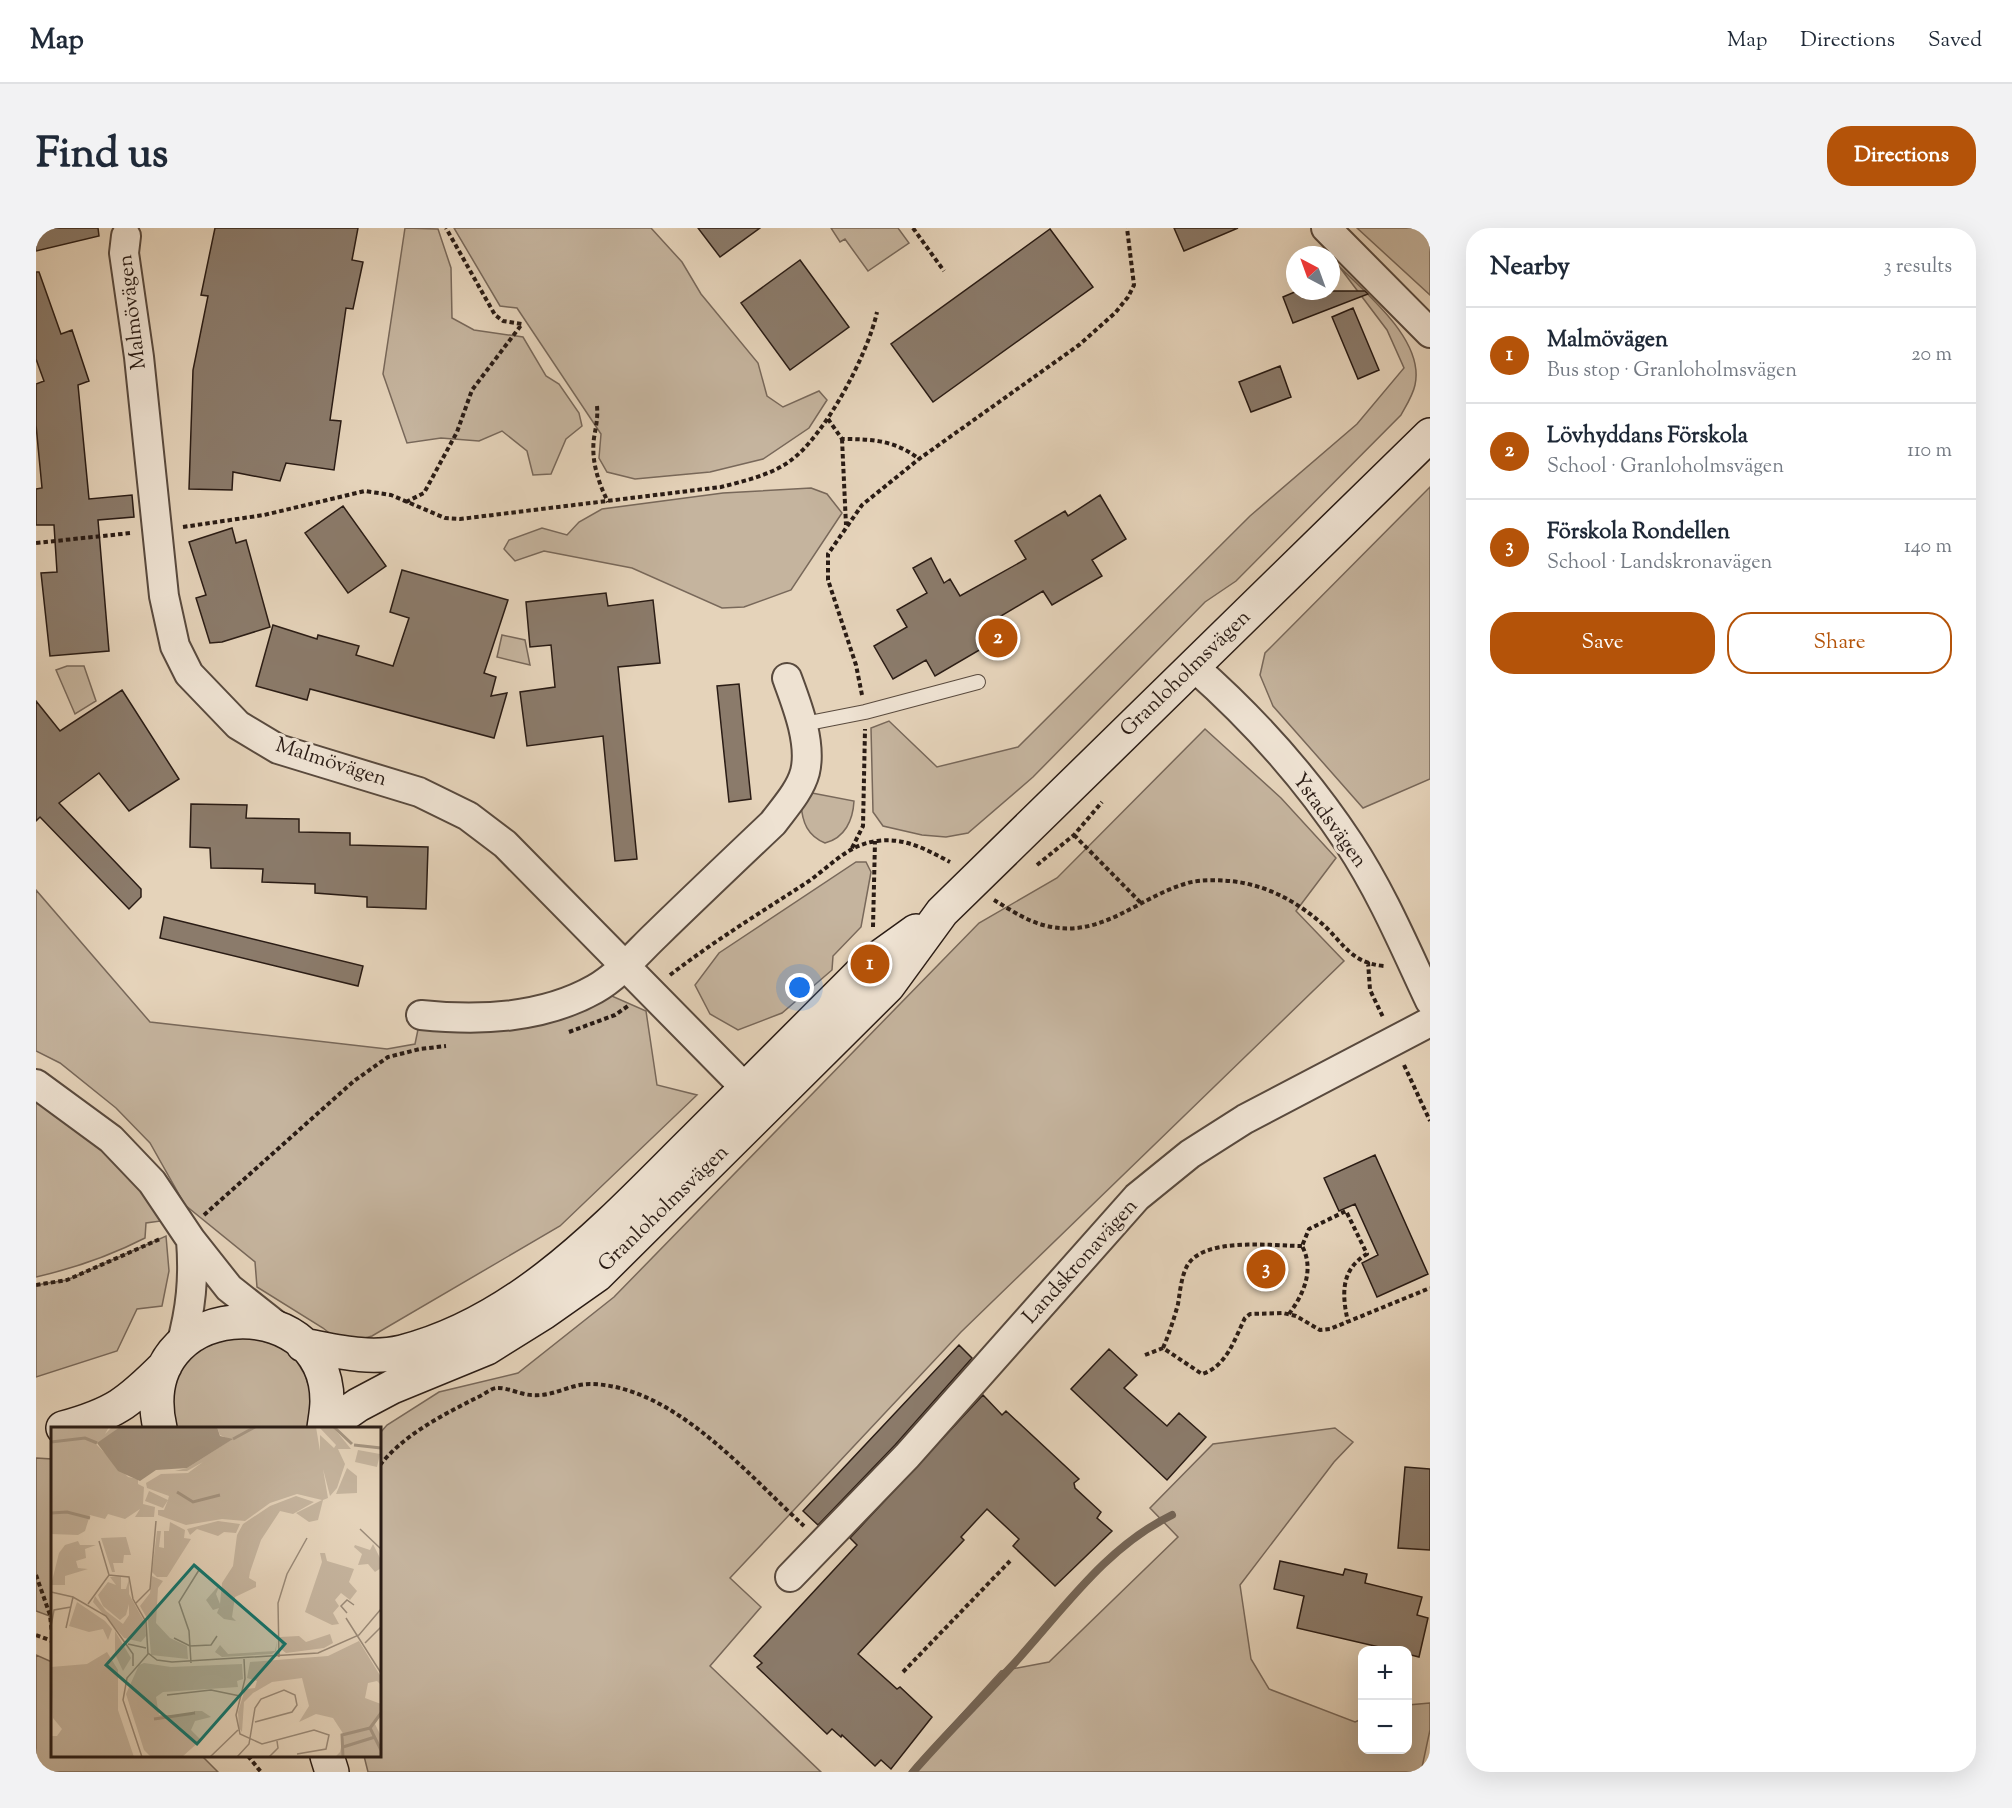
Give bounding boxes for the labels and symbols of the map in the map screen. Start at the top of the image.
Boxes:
north arrow [1286,246,1340,300]
street label: Malmövägen [111,253,155,371]
street label: Granloholmsvägen [1114,604,1258,744]
pin: 2 [978,616,1018,660]
street label: Malmövägen [271,731,391,795]
street label: Ystadsvägen [1284,767,1374,875]
pin: 1 [850,942,890,986]
your location [785,973,814,1002]
street label: Granloholmsvägen [592,1139,736,1279]
street label: Landskronavägen [1016,1193,1146,1331]
pin: 3 [1246,1246,1286,1292]
inset map [51,1427,381,1757]

